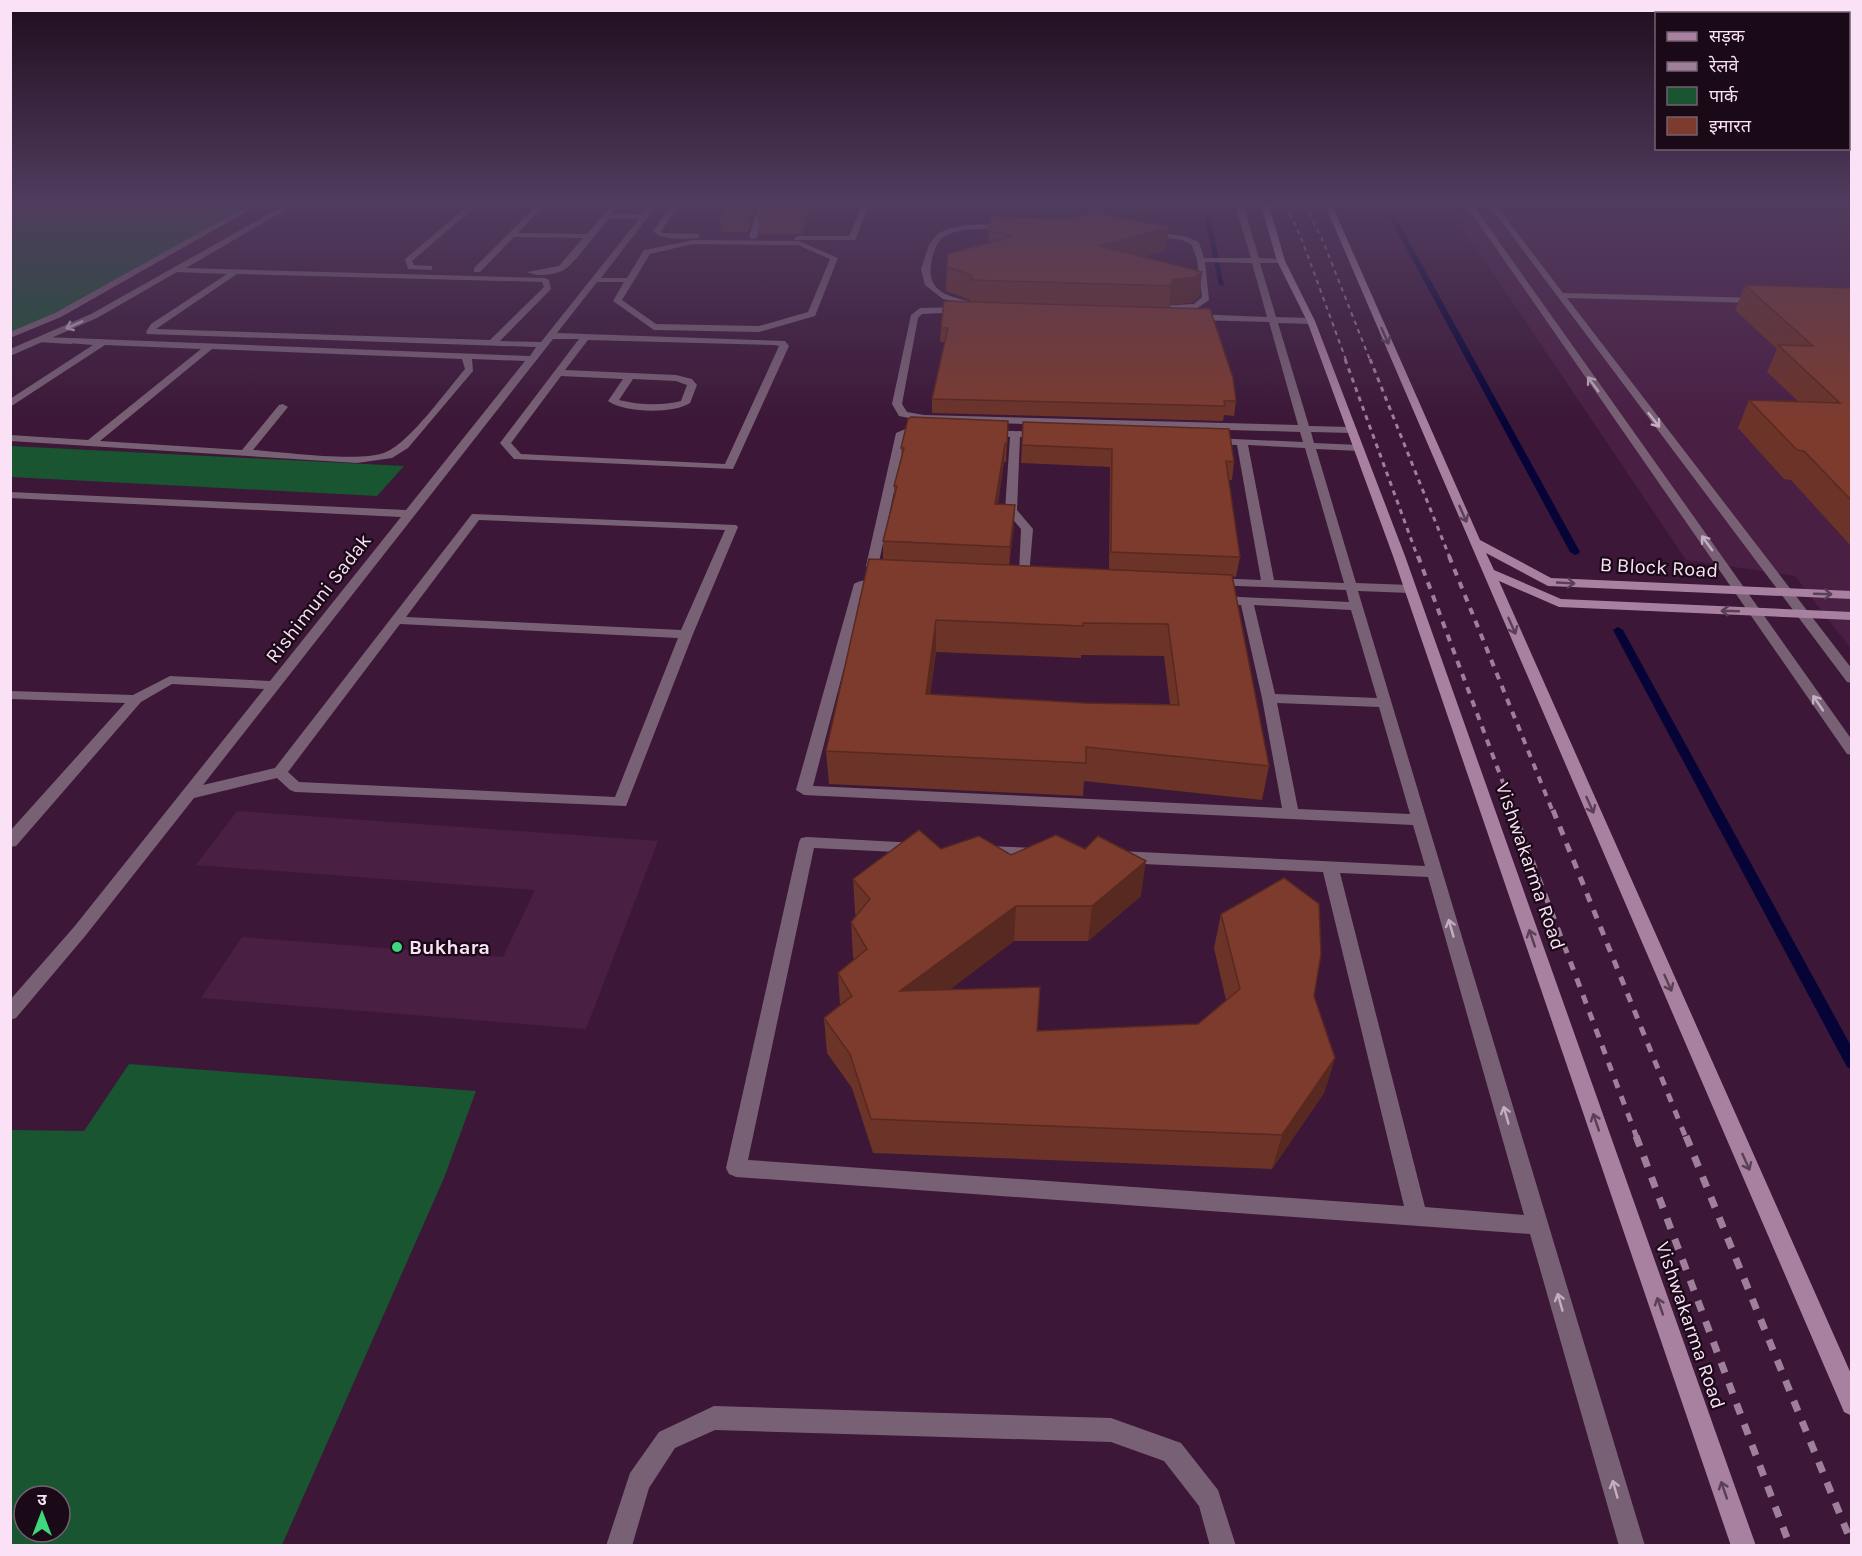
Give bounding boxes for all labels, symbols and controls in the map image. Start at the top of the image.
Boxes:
legend [1655,12,1850,150]
text: सड़क [1709,25,1746,47]
text: रेलवे [1708,55,1740,77]
text: पार्क [1709,85,1739,107]
text: इमारत [1709,115,1752,137]
one-way arrow [66,320,84,331]
one-way arrow [1380,326,1391,345]
one-way arrow [1587,377,1599,393]
one-way arrow [1648,411,1660,427]
one-way arrow [1458,505,1469,523]
street label: Rishimuni Sadak [261,529,376,667]
one-way arrow [1701,535,1713,551]
street label: B Block Road [1599,553,1719,582]
one-way arrow [1555,577,1575,588]
one-way arrow [1813,588,1833,599]
one-way arrow [1721,605,1741,616]
one-way arrow [1507,617,1518,635]
one-way arrow [1812,695,1824,711]
street label: Vishwakarma Road [1491,780,1570,953]
one-way arrow [1585,795,1596,813]
one-way arrow [1445,919,1456,938]
one-way arrow [1526,929,1537,948]
place label: Bukhara [409,936,490,959]
marker: Bukhara [390,940,404,954]
one-way arrow [1663,974,1674,992]
one-way arrow [1500,1106,1511,1125]
one-way arrow [1590,1113,1601,1132]
one-way arrow [1741,1152,1752,1171]
street label: Vishwakarma Road [1651,1239,1730,1412]
one-way arrow [1554,1293,1566,1312]
one-way arrow [1654,1297,1665,1316]
one-way arrow [1609,1480,1620,1499]
one-way arrow [1718,1481,1729,1500]
north arrow [12,1484,72,1544]
text: उ [37,1490,47,1509]

